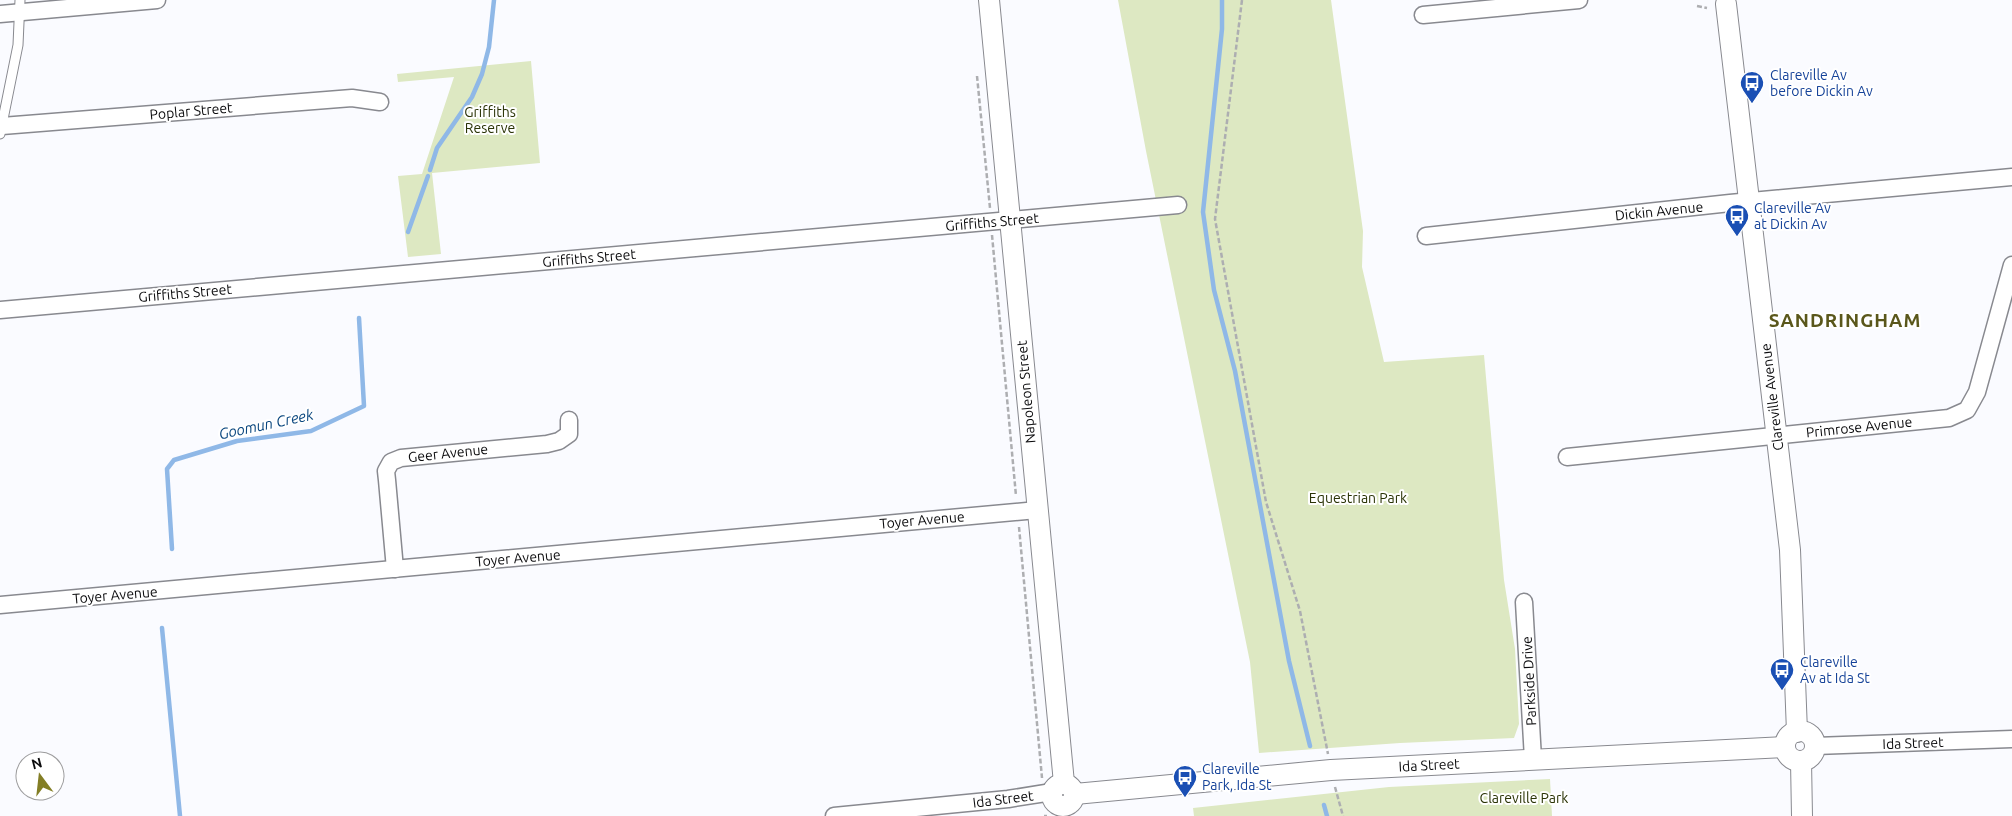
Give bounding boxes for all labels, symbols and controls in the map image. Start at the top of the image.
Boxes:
place label: Clareville Av before Dickin Av [1770,67,1873,99]
bus stop icon: Clareville Av before Dickin Av [1739,70,1765,104]
street label: Poplar Street [149,99,234,123]
park label: Griffiths Reserve [464,104,516,136]
street label: Dickin Avenue [1614,198,1704,224]
place label: Clareville Av at Dickin Av [1754,200,1831,232]
bus stop icon: Clareville Av at Dickin Av [1724,203,1750,237]
street label: Griffiths Street [945,210,1040,234]
street label: Griffiths Street [542,246,637,270]
street label: Griffiths Street [138,281,233,305]
district label: SANDRINGHAM [1769,309,1921,331]
street label: Napoleon Street [1013,339,1038,444]
street label: Clareville Avenue [1757,342,1787,452]
water label: Goomun Creek [217,406,315,442]
street label: Primrose Avenue [1805,413,1913,441]
street label: Geer Avenue [407,441,489,465]
park label: Equestrian Park [1309,490,1407,506]
street label: Toyer Avenue [879,508,965,532]
street label: Toyer Avenue [475,546,561,570]
street label: Toyer Avenue [72,583,158,607]
street label: Parkside Drive [1519,636,1539,726]
place label: Clareville Av at Ida St [1800,654,1870,686]
bus stop icon: Clareville Av at Ida St [1769,657,1795,691]
street label: Ida Street [1882,734,1944,752]
north arrow [15,751,65,801]
text: N [30,754,44,773]
street label: Ida Street [1398,755,1461,775]
place label: Clareville Park, Ida St [1202,761,1272,793]
bus stop icon: Clareville Park, Ida St [1172,764,1198,798]
street label: Ida Street [972,787,1035,811]
park label: Clareville Park [1480,790,1568,806]

